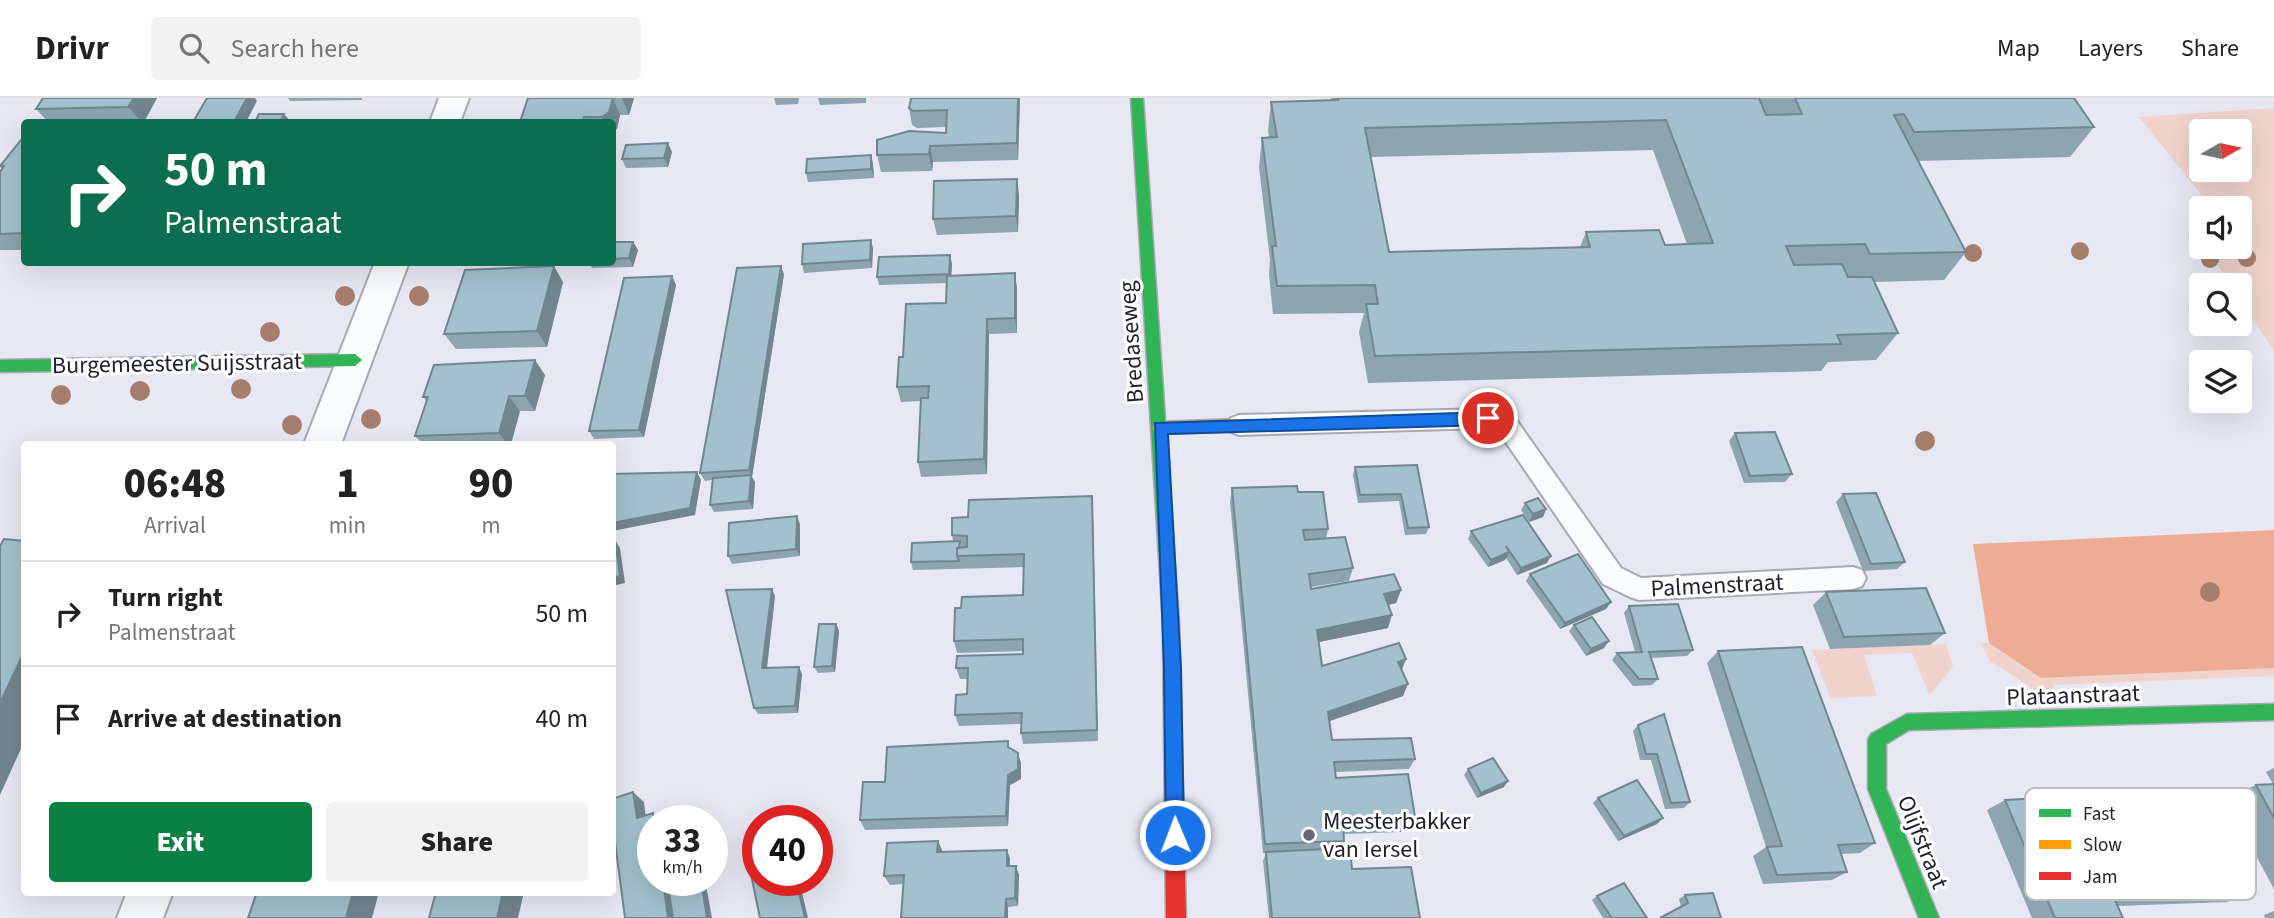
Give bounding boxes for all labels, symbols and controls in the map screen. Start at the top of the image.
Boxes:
search box [151,17,641,80]
text: Drivr [35,25,109,72]
icon: search [175,29,213,67]
text: Search here [231,30,359,67]
text: Map [1997,31,2040,66]
text: Layers [2078,31,2143,66]
text: Share [2181,31,2239,66]
north arrow [2189,119,2252,182]
map controls [2189,119,2252,413]
text: 50 m [164,135,268,205]
icon: right [49,147,140,238]
button: sound [2189,196,2252,259]
text: Palmenstraat [164,200,342,246]
button: search [2189,273,2252,336]
street label: Bredaseweg [1110,280,1153,404]
street label: Burgemeester Suijsstraat [52,344,302,383]
button: layers [2189,350,2252,413]
pin [1458,388,1518,448]
icon: arrive [1469,399,1507,437]
text: 06:48 [124,454,226,514]
text: 1 [336,454,359,514]
text: 90 [469,454,513,514]
text: Arrival [144,509,206,542]
text: min [329,509,366,542]
text: m [481,509,501,542]
street label: Palmenstraat [1650,565,1784,606]
text: Turn right [108,579,223,616]
icon: right [49,595,87,633]
text: 50 m [535,595,588,632]
text: Palmenstraat [108,616,236,649]
street label: Plataanstraat [2006,676,2141,715]
icon: arrive [49,700,87,738]
text: Arrive at destination [108,700,342,737]
text: 40 m [535,700,588,737]
legend [2025,788,2256,900]
street label: Olijfstraat [1888,790,1957,894]
position arrow [1138,798,1212,872]
text: Fast [2083,801,2116,828]
button: Exit [49,802,312,882]
button: Share [326,802,588,882]
place label: Meesterbakker van Iersel [1323,804,1471,867]
speed limit sign: 40 [742,805,833,896]
text: 33 [664,816,701,866]
marker: Meesterbakker van Iersel [1301,827,1317,843]
text: Slow [2083,832,2122,859]
text: km/h [663,855,702,880]
text: Jam [2083,864,2117,891]

